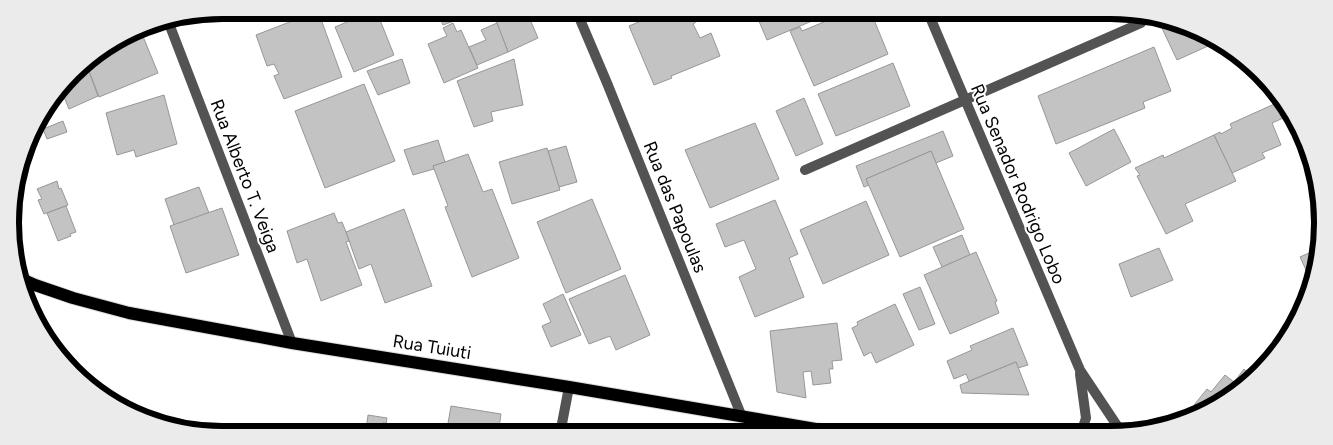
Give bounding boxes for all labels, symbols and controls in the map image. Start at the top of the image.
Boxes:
street label: Rua Senador Rodrigo Lobo [966,81,1070,287]
street label: Rua Alberto T. Veiga [206,96,284,256]
street label: Rua das Papoulas [639,138,711,276]
street label: Rua Tuiuti [391,330,473,364]

